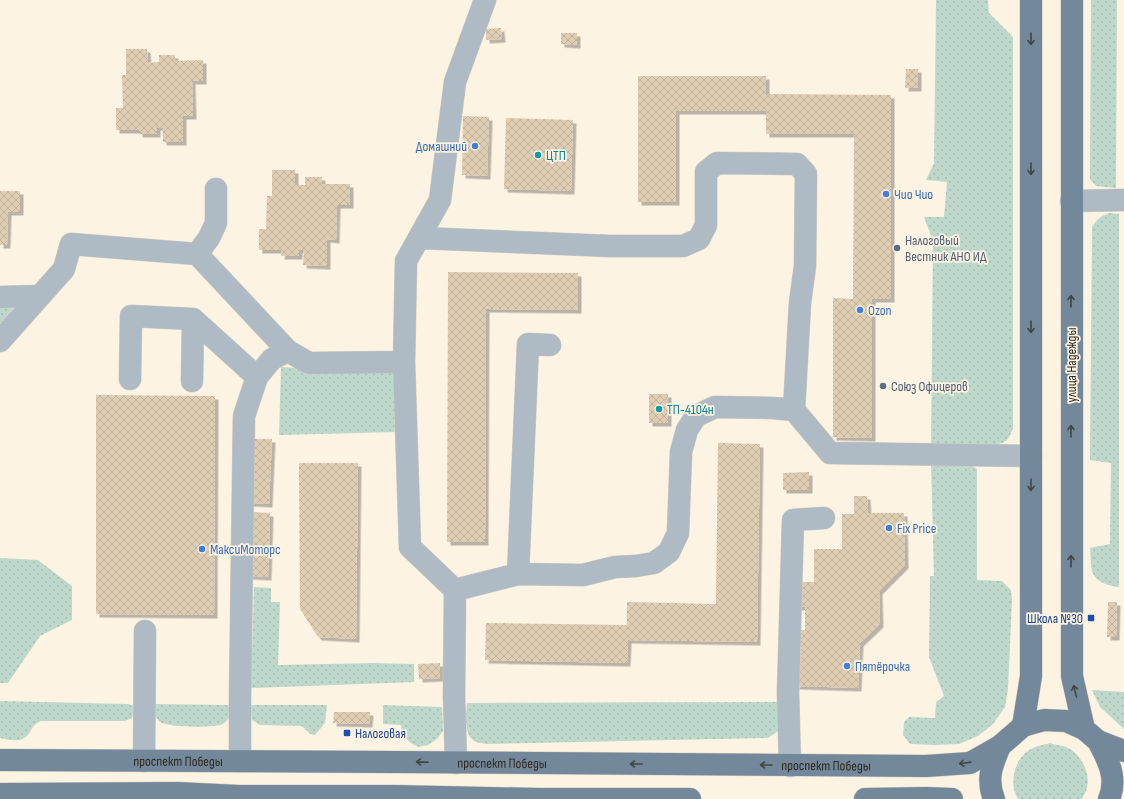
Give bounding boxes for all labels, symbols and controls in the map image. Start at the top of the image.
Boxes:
one-way arrow [1027,32,1035,45]
place label: Домашний [416,138,467,155]
marker: Домашний [470,141,480,151]
place label: ЦТП [546,147,566,164]
marker: ЦТП [533,150,543,160]
one-way arrow [1027,162,1035,175]
place label: Чио Чио [894,186,933,203]
marker: Чио Чио [881,189,891,199]
place label: Налоговый Вестник АНО ИД [905,232,987,265]
marker: Налоговый Вестник АНО ИД [892,243,902,253]
one-way arrow [1067,295,1075,308]
place label: Ozon [868,302,892,319]
marker: Ozon [855,305,865,315]
one-way arrow [1027,320,1035,333]
street label: улица Надежды [1063,328,1080,402]
place label: Союз Офицеров [891,378,968,395]
marker: Союз Офицеров [878,381,888,391]
place label: ТП-4104н [667,401,714,418]
marker: ТП-4104н [654,404,664,414]
one-way arrow [1067,425,1075,438]
one-way arrow [1027,478,1035,491]
place label: Fix Price [897,520,936,537]
marker: Fix Price [884,523,894,533]
place label: МаксиМоторс [210,541,281,558]
marker: МаксиМоторс [197,544,207,554]
one-way arrow [1067,555,1075,568]
place label: Школа №30 [1027,610,1083,627]
marker: Школа №30 [1086,613,1096,623]
place label: Пятёрочка [855,658,910,675]
marker: Пятёрочка [842,661,852,671]
one-way arrow [1071,685,1079,698]
place label: Налоговая [355,725,406,742]
marker: Налоговая [342,728,352,738]
street label: проспект Победы [133,752,223,770]
street label: проспект Победы [457,754,547,772]
street label: проспект Победы [781,756,871,774]
one-way arrow [416,758,429,766]
one-way arrow [959,759,972,767]
one-way arrow [630,760,643,768]
one-way arrow [760,761,773,769]

